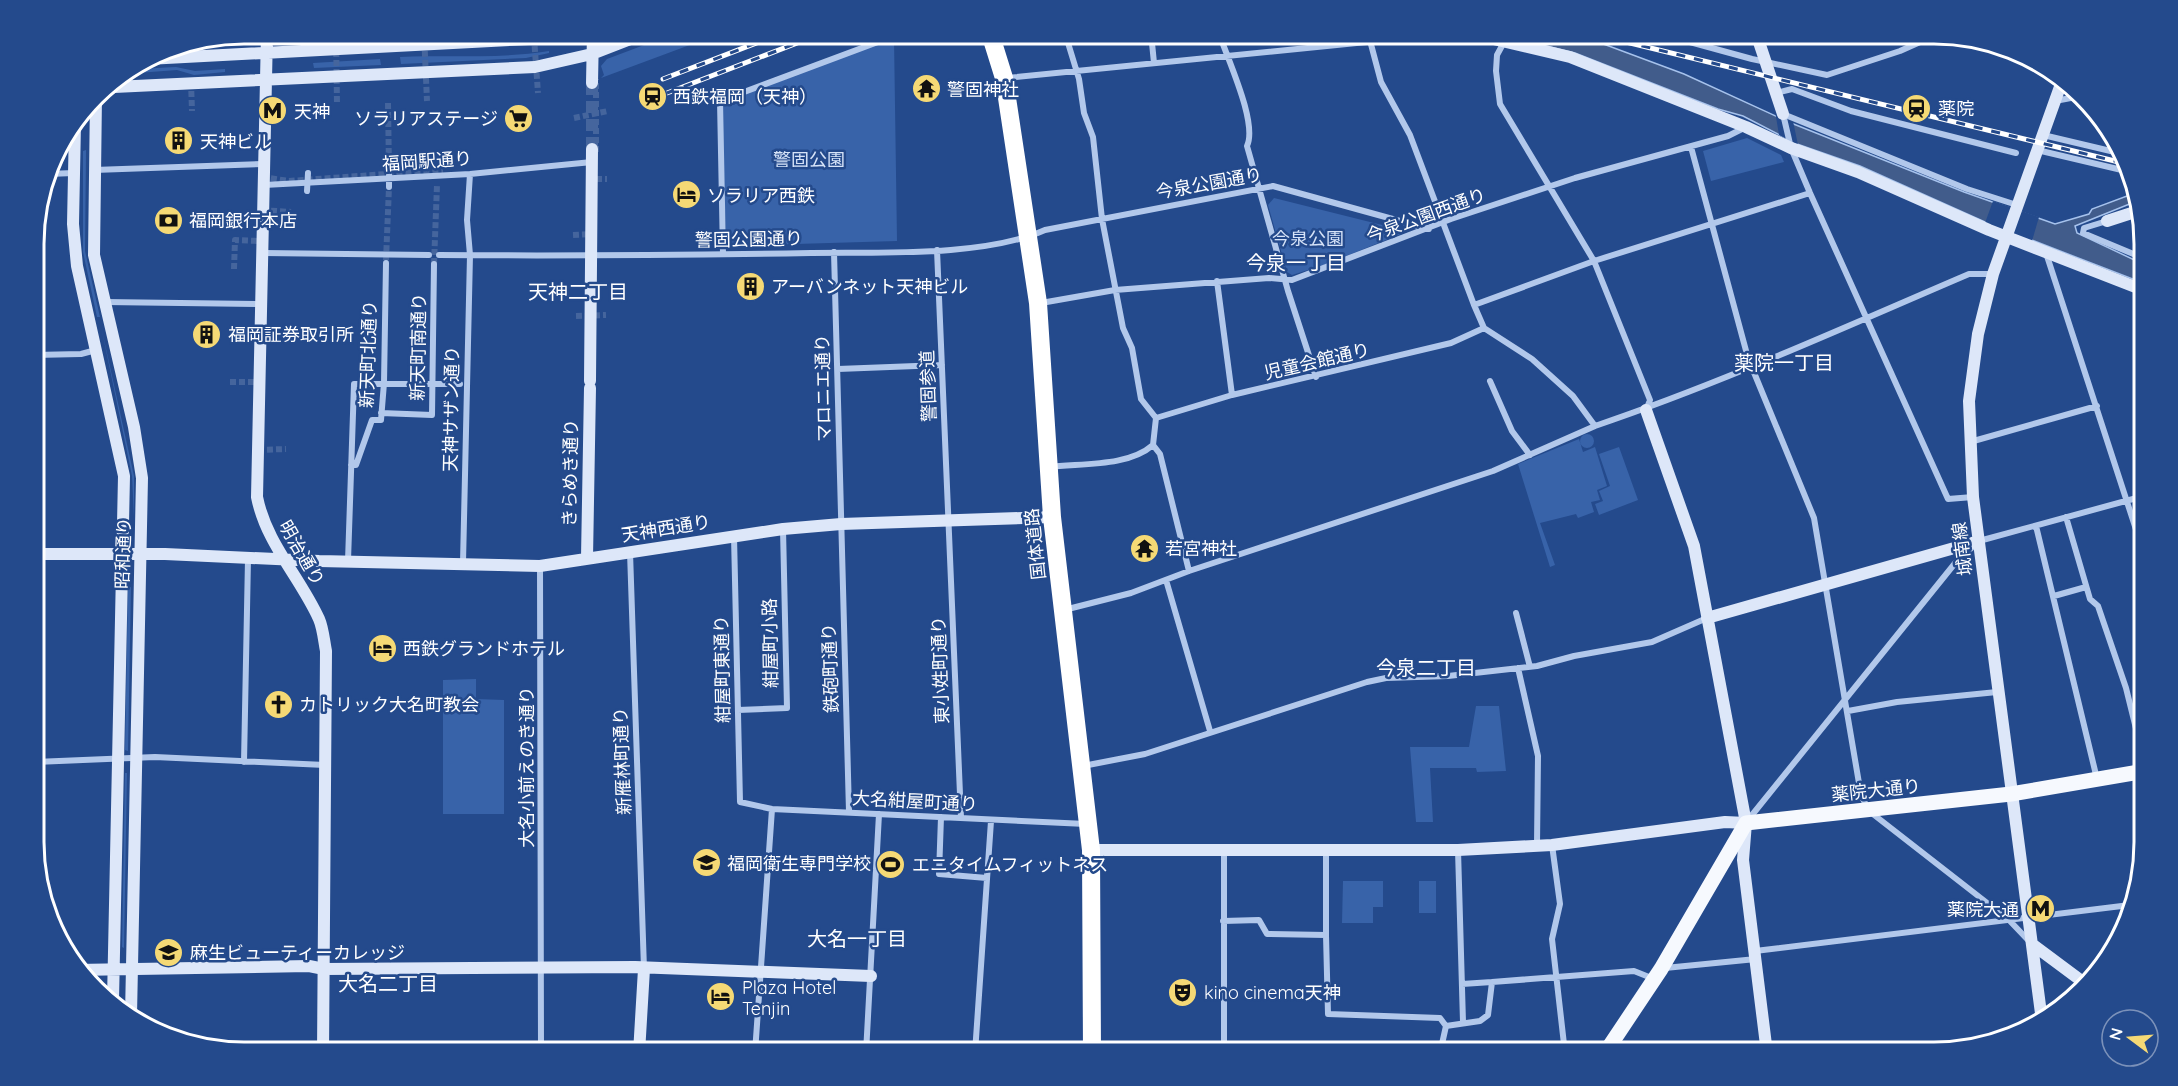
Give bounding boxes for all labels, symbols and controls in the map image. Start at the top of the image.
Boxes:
temple icon: 警固神社 [910,73,942,105]
place label: 警固神社 [947,78,1019,101]
station icon: 西鉄福岡（天神） [636,80,668,112]
place label: 西鉄福岡（天神） [673,85,817,108]
station icon: 薬院 [1901,92,1933,124]
metro station icon: 天神 [257,95,289,127]
place label: 薬院 [1938,97,1974,120]
place label: 天神 [294,100,330,123]
supermarket icon: ソラリアステージ [503,102,535,134]
place label: ソラリアステージ [354,107,498,130]
building icon: 天神ビル [163,125,195,157]
place label: 天神ビル [200,130,272,153]
street label: 福岡駅通り [381,146,473,176]
park label: 警固公園 [773,148,845,171]
street label: 今泉公園通り [1154,162,1264,204]
hotel icon: ソラリア西鉄 [670,179,702,211]
street label: 今泉公園西通り [1363,183,1489,247]
place label: ソラリア西鉄 [707,184,815,207]
bank icon: 福岡銀行本店 [152,204,184,236]
place label: 福岡銀行本店 [189,209,297,232]
street label: 警固公園通り [695,227,803,251]
park label: 今泉公園 [1272,227,1344,250]
district label: 今泉一丁目 [1246,250,1346,275]
building icon: アーバンネット天神ビル [734,270,766,302]
place label: アーバンネット天神ビル [771,275,968,298]
district label: 天神二丁目 [528,279,628,304]
street label: 新天町南通り [406,293,430,401]
street label: 新天町北通り [355,300,381,408]
building icon: 福岡証券取引所 [191,318,223,350]
place label: 福岡証券取引所 [228,323,354,346]
street label: マロニエ通り [811,334,835,442]
street label: 児童会館通り [1262,338,1372,384]
street label: 天神サザン通り [438,346,464,472]
street label: 警固参道 [915,350,941,422]
district label: 薬院一丁目 [1734,350,1834,375]
street label: きらめき通り [558,419,582,527]
street label: 国体道路 [1020,507,1050,581]
street label: 天神西通り [620,510,712,546]
street label: 明治通り [274,516,330,590]
street label: 昭和通り [110,517,136,589]
street label: 城南線 [1947,521,1977,577]
temple icon: 若宮神社 [1128,532,1160,564]
place label: 若宮神社 [1165,537,1237,560]
street label: 紺屋町小路 [758,598,782,688]
street label: 紺屋町東通り [710,615,734,723]
street label: 東小姓町通り [927,616,953,724]
street label: 鉄砲町通り [817,623,843,713]
hotel icon: 西鉄グランドホテル [366,632,398,664]
place label: 西鉄グランドホテル [403,637,565,660]
district label: 今泉二丁目 [1376,655,1476,680]
street label: 大名小前えのき通り [515,686,538,848]
church icon: カトリック大名町教会 [262,688,294,720]
place label: カトリック大名町教会 [299,693,479,716]
street label: 新雁林町通り [609,707,635,815]
street label: 薬院大通り [1830,774,1922,806]
street label: 大名紺屋町通り [851,786,979,816]
school or university icon: 福岡衛生専門学校 [690,847,722,879]
sports icon: エニタイムフィットネス [875,848,907,880]
place label: 福岡衛生専門学校 [727,852,871,875]
place label: エニタイムフィットネス [912,853,1108,876]
metro station icon: 薬院大通 [2024,893,2056,925]
place label: 薬院大通 [1947,898,2019,921]
district label: 大名一丁目 [807,926,907,951]
school or university icon: 麻生ビューティーカレッジ [153,936,185,968]
place label: 麻生ビューティーカレッジ [190,941,405,964]
district label: 大名二丁目 [338,971,438,996]
place label: Plaza Hotel Tenjin [742,976,836,1020]
theatre icon: kino cinema天神 [1167,976,1199,1008]
hotel icon: Plaza Hotel Tenjin [705,981,737,1013]
place label: kino cinema天神 [1204,981,1341,1004]
north arrow [2100,1008,2160,1068]
text: N [2104,1025,2127,1042]

